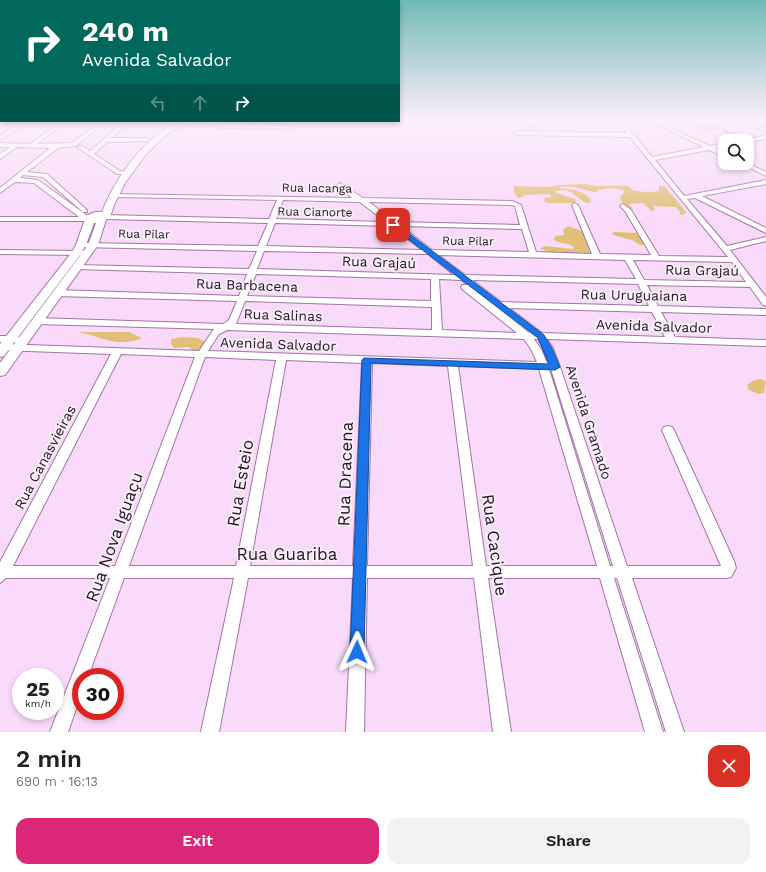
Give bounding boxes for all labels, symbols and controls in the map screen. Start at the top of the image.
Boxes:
text: 240 m [82,15,169,48]
icon: right [16,16,68,68]
text: Avenida Salvador [82,49,232,70]
icon: left [147,92,169,114]
icon: ahead [189,92,211,114]
icon: right [231,92,253,114]
map controls [718,134,754,170]
button: search [718,134,754,170]
street label: Rua Iacanga [282,180,352,196]
street label: Rua Cianorte [277,204,353,220]
pin [376,208,410,242]
icon: arrive [382,214,404,236]
street label: Rua Pilar [118,227,170,241]
street label: Rua Pilar [442,234,494,248]
street label: Rua Grajaú [342,253,416,271]
street label: Rua Grajaú [665,261,739,279]
street label: Rua Barbacena [196,275,298,295]
street label: Rua Uruguaiana [581,286,688,304]
street label: Rua Salinas [243,306,323,324]
street label: Avenida Salvador [596,316,713,336]
street label: Avenida Salvador [220,334,337,354]
street label: Avenida Gramado [563,363,615,481]
street label: Rua Canasvieiras [11,402,79,512]
street label: Rua Dracena [333,421,357,527]
street label: Rua Esteio [223,438,257,528]
street label: Rua Nova Iguaçu [81,469,147,605]
street label: Rua Cacique [478,493,512,597]
street label: Rua Guariba [237,544,338,564]
position arrow [336,631,378,673]
speed limit sign: 30 [72,668,124,720]
text: 25 [26,677,50,701]
text: km/h [25,698,51,709]
text: 2 min [16,745,82,773]
button: close [708,745,750,787]
text: 690 m · 16:13 [16,774,98,789]
button: Exit [16,818,379,864]
button: Share [387,818,750,864]

